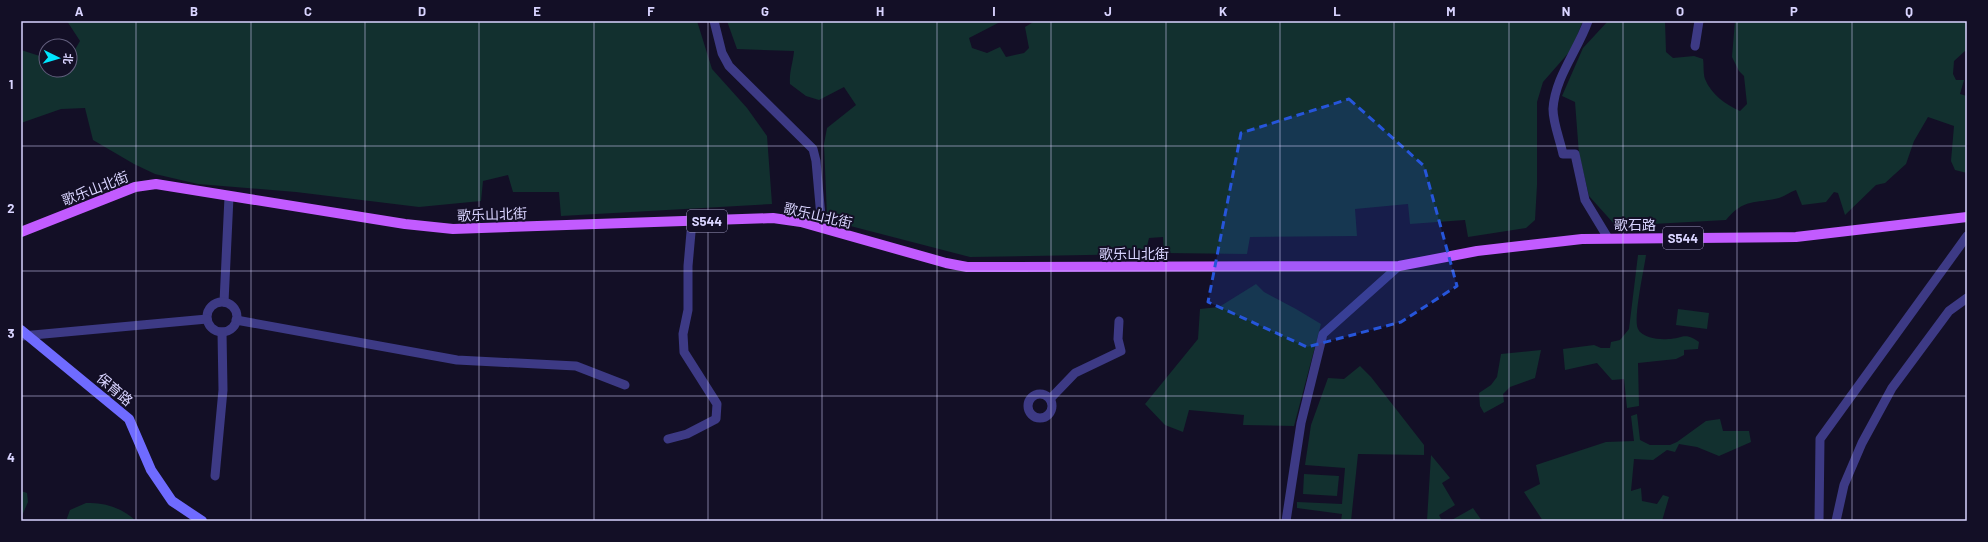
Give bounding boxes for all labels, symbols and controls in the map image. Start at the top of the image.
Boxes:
text: A [75,3,84,19]
text: B [190,3,198,19]
text: C [304,3,312,19]
text: D [418,3,426,19]
text: E [533,3,541,19]
text: F [647,3,655,19]
text: G [761,3,769,19]
text: H [876,3,884,19]
text: I [992,3,996,19]
text: J [1104,3,1112,19]
text: K [1219,3,1227,19]
text: L [1333,3,1341,19]
text: M [1446,3,1456,19]
text: N [1562,3,1570,19]
text: O [1676,3,1684,19]
text: P [1790,3,1798,19]
text: Q [1905,3,1913,19]
north arrow [38,38,78,78]
text: 北 [62,53,75,65]
text: 1 [9,76,13,92]
street label: 歌乐山北街 [59,168,131,208]
street label: 歌乐山北街 [782,199,854,231]
text: 2 [7,200,15,216]
street label: 歌乐山北街 [457,204,527,224]
road number: S544 [687,210,727,232]
street label: 歌石路 [1614,216,1656,233]
road number: S544 [1663,227,1703,249]
street label: 歌乐山北街 [1099,245,1169,262]
text: 3 [7,325,15,341]
street label: 保育路 [93,369,137,409]
text: 4 [7,449,15,465]

